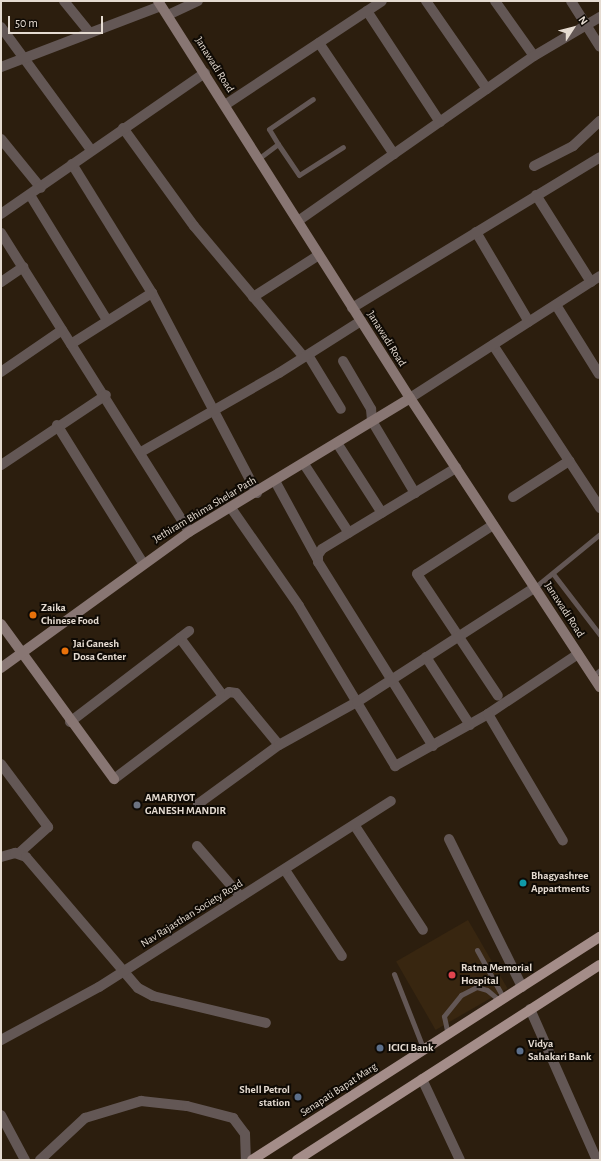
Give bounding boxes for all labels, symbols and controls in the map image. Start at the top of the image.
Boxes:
scale bar [10,8,105,34]
north arrow [553,8,593,48]
text: N [576,14,590,27]
text: 50 m [15,17,38,29]
street label: Janawadi Road [192,35,236,95]
street label: Janawadi Road [364,309,408,369]
street label: Jethiram Bhima Shelar Path [151,474,259,546]
street label: Janawadi Road [541,580,587,640]
place label: Zaika Chinese Food [41,602,99,628]
marker: Zaika Chinese Food [28,610,38,620]
place label: Jai Ganesh Dosa Center [73,638,126,664]
marker: Jai Ganesh Dosa Center [60,646,70,656]
place label: AMARJYOT GANESH MANDIR [145,792,226,818]
marker: AMARJYOT GANESH MANDIR [132,800,142,810]
place label: Bhagyashree Appartments [531,870,589,896]
street label: Nav Rajasthan Society Road [139,877,245,951]
marker: Bhagyashree Appartments [518,878,528,888]
place label: Ratna Memorial Hospital [461,962,532,988]
marker: Ratna Memorial Hospital [446,969,458,981]
place label: Vidya Sahakari Bank [528,1038,591,1064]
place label: ICICI Bank [388,1041,433,1055]
marker: ICICI Bank [375,1043,385,1053]
marker: Vidya Sahakari Bank [515,1046,525,1056]
street label: Senapati Bapat Marg [298,1060,380,1120]
place label: Shell Petrol station [239,1084,290,1110]
marker: Shell Petrol station [293,1092,303,1102]

